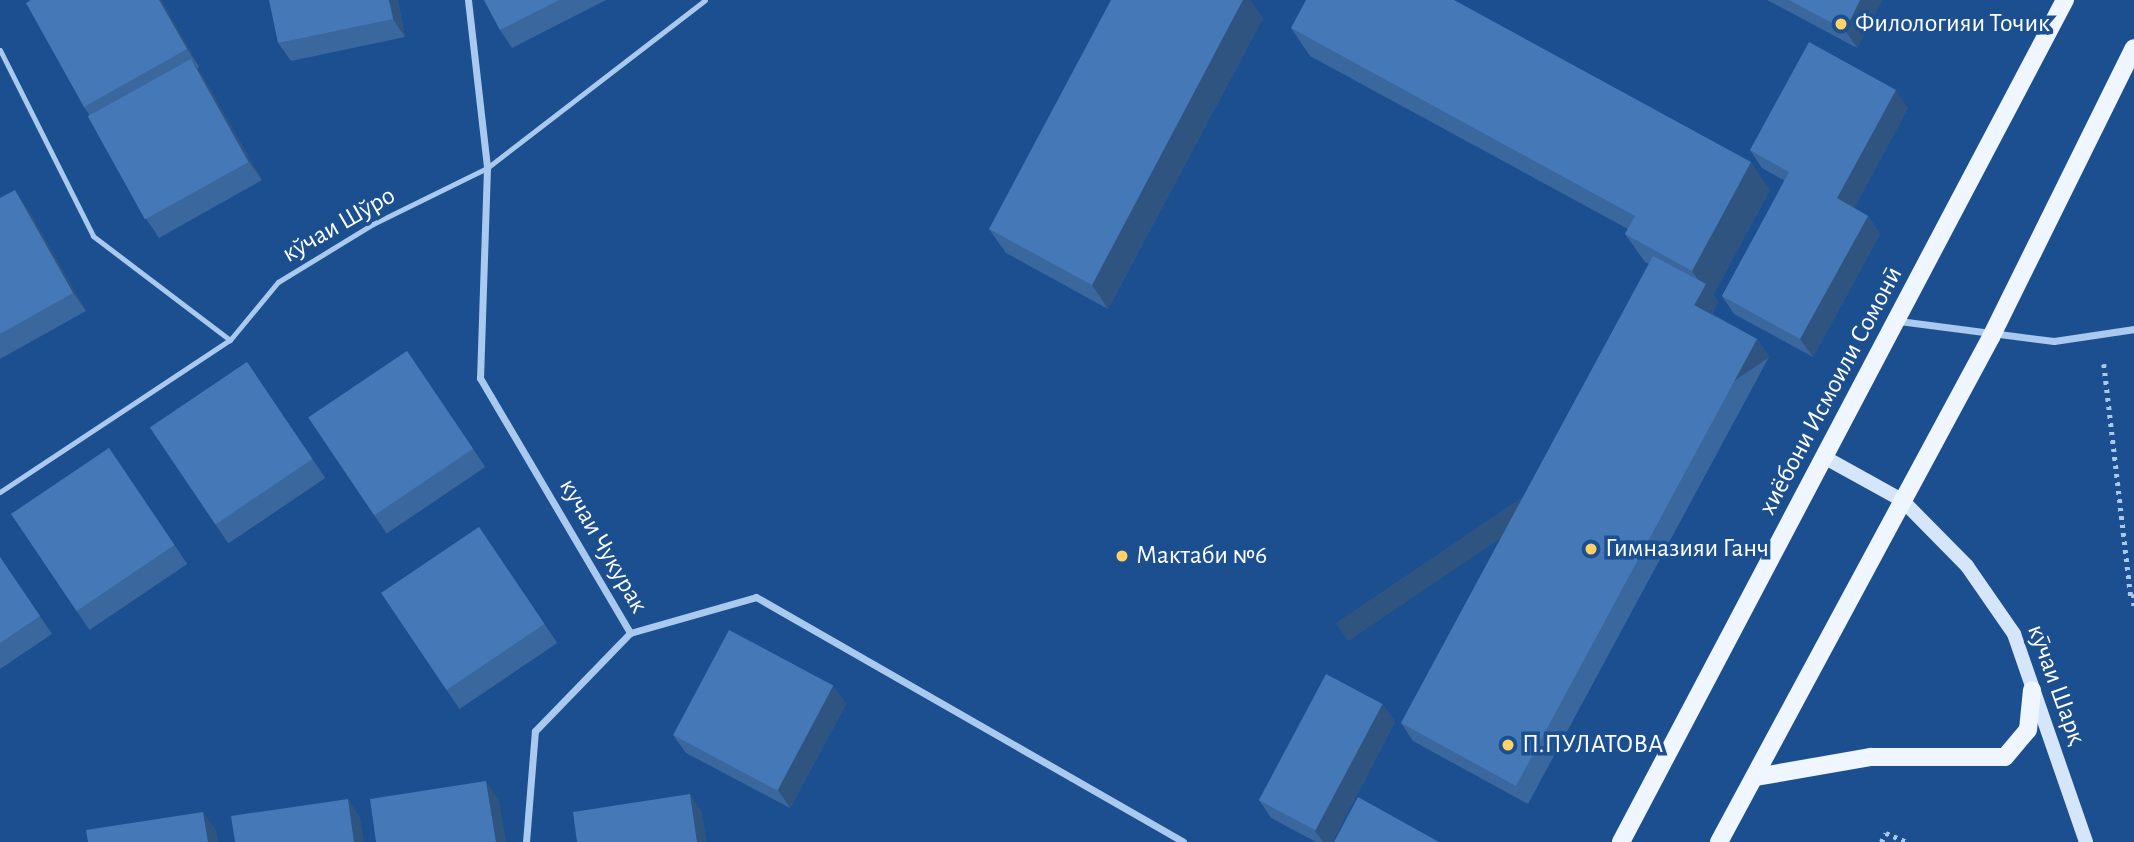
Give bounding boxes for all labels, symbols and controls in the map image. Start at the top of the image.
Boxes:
place label: Филологияи Точик [1855,8,2050,40]
marker: Филологияи Точик [1833,16,1849,32]
street label: кўчаи Шўро [277,180,401,270]
street label: хиёбони Исмоили Сомонӣ [1752,262,1910,520]
street label: кучаи Чукурак [552,473,654,619]
place label: Гимназияи Ганч [1605,533,1769,565]
place label: Мактаби №6 [1136,540,1267,572]
marker: Гимназияи Ганч [1583,541,1599,557]
marker: Мактаби №6 [1114,548,1130,564]
street label: кӯчаи Шарқ [2020,620,2092,750]
place label: П.ПУЛАТОВА [1522,729,1663,761]
marker: П.ПУЛАТОВА [1500,737,1516,753]

